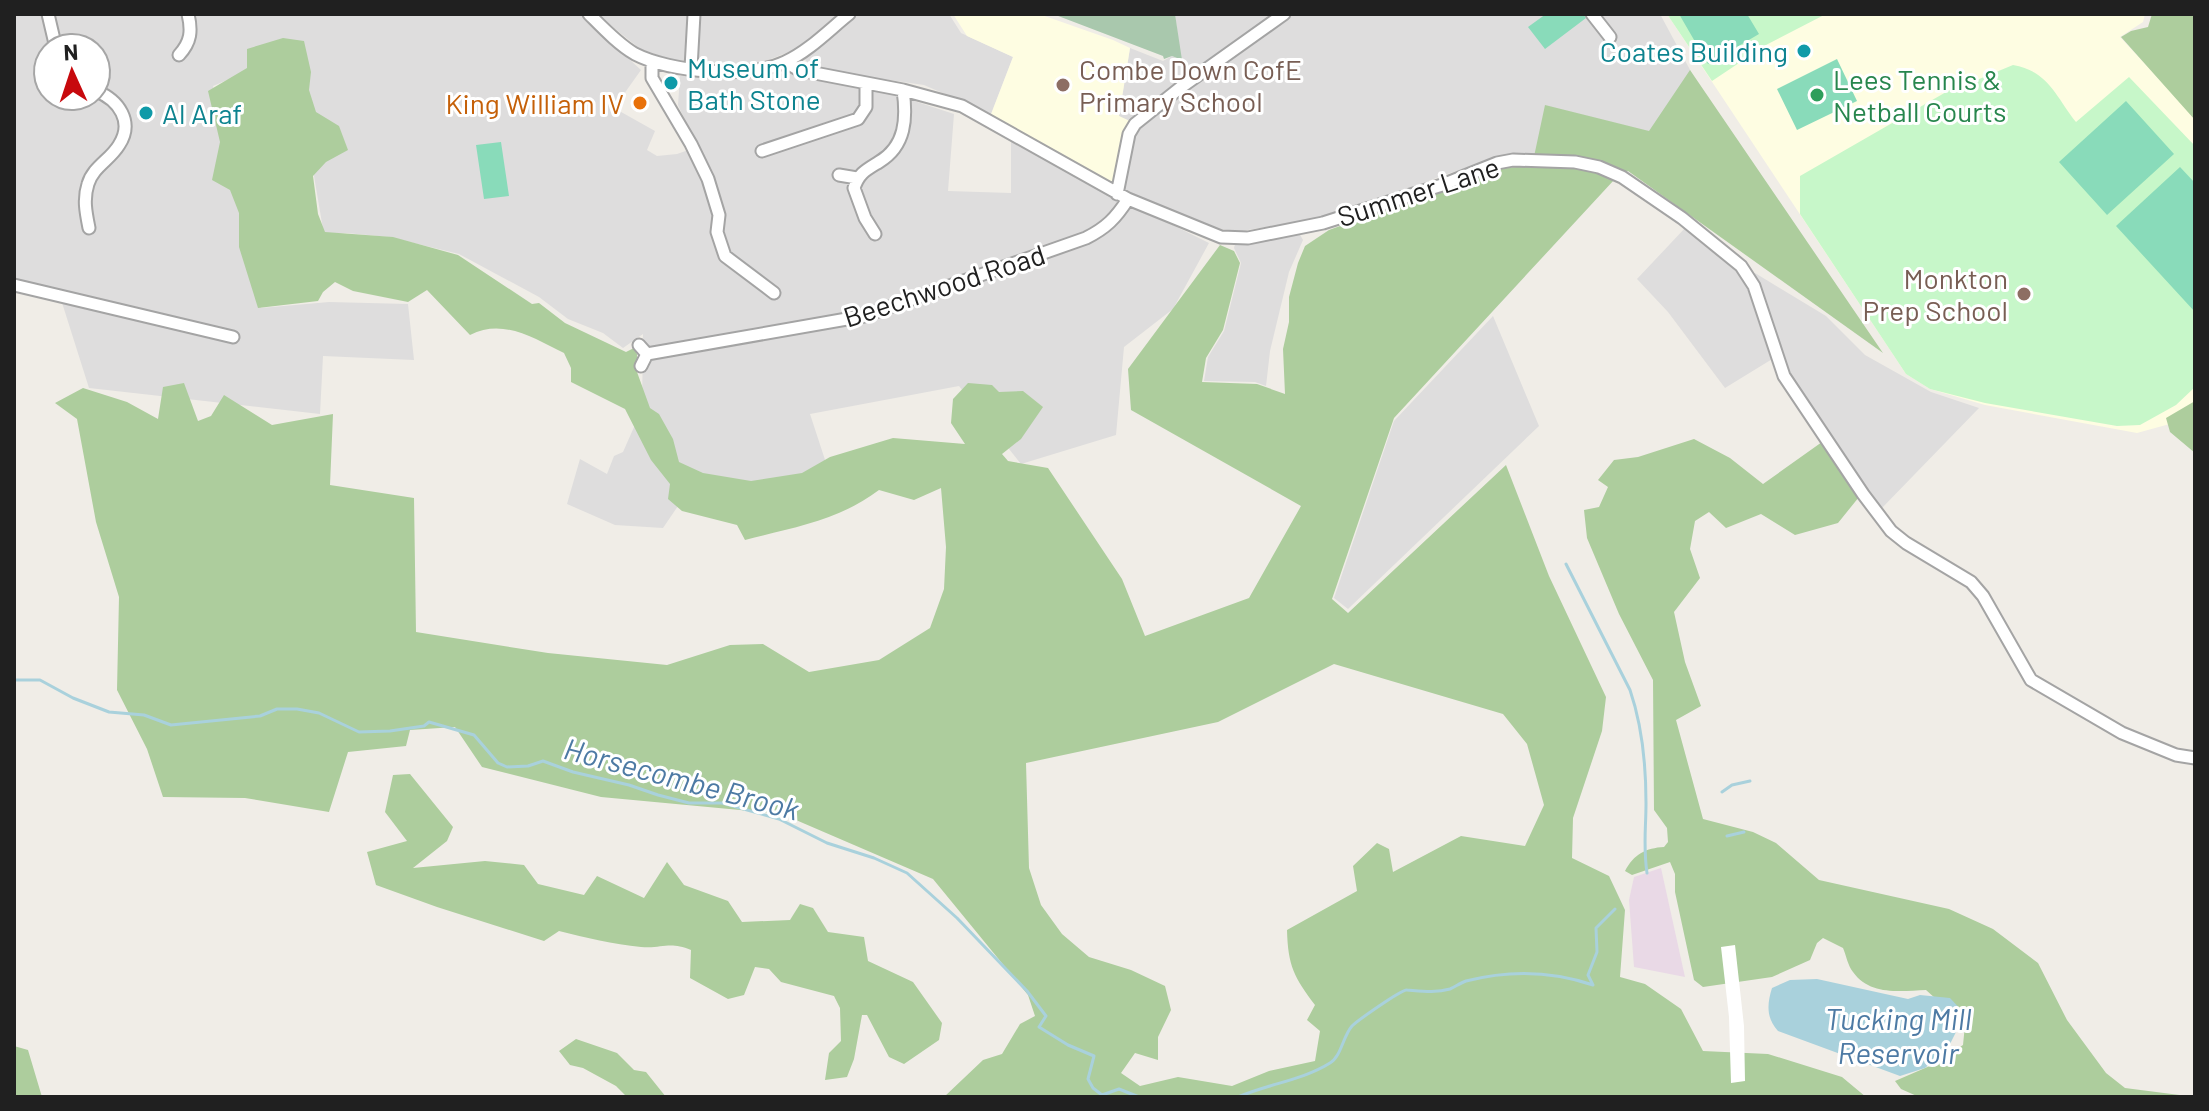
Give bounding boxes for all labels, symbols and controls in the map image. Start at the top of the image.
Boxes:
north arrow [32,32,112,112]
place label: Coates Building [1600,34,1788,68]
text: N [63,38,79,64]
marker: Coates Building [1795,42,1813,60]
place label: Museum of Bath Stone [687,50,821,116]
place label: Combe Down CofE Primary School [1079,52,1302,118]
place label: Lees Tennis & Netball Courts [1833,62,2006,128]
marker: Museum of Bath Stone [662,74,680,92]
marker: Combe Down CofE Primary School [1054,76,1072,94]
place label: King William IV [446,86,624,120]
marker: Lees Tennis & Netball Courts [1808,86,1826,104]
marker: King William IV [631,94,649,112]
place label: Al Araf [162,96,242,130]
marker: Al Araf [137,104,155,122]
street label: Summer Lane [1333,149,1503,233]
street label: Beechwood Road [839,236,1049,334]
place label: Monkton Prep School [1863,261,2008,327]
marker: Monkton Prep School [2015,285,2033,303]
water label: Horsecombe Brook [561,729,804,827]
water label: Tucking Mill Reservoir [1825,1000,1972,1070]

